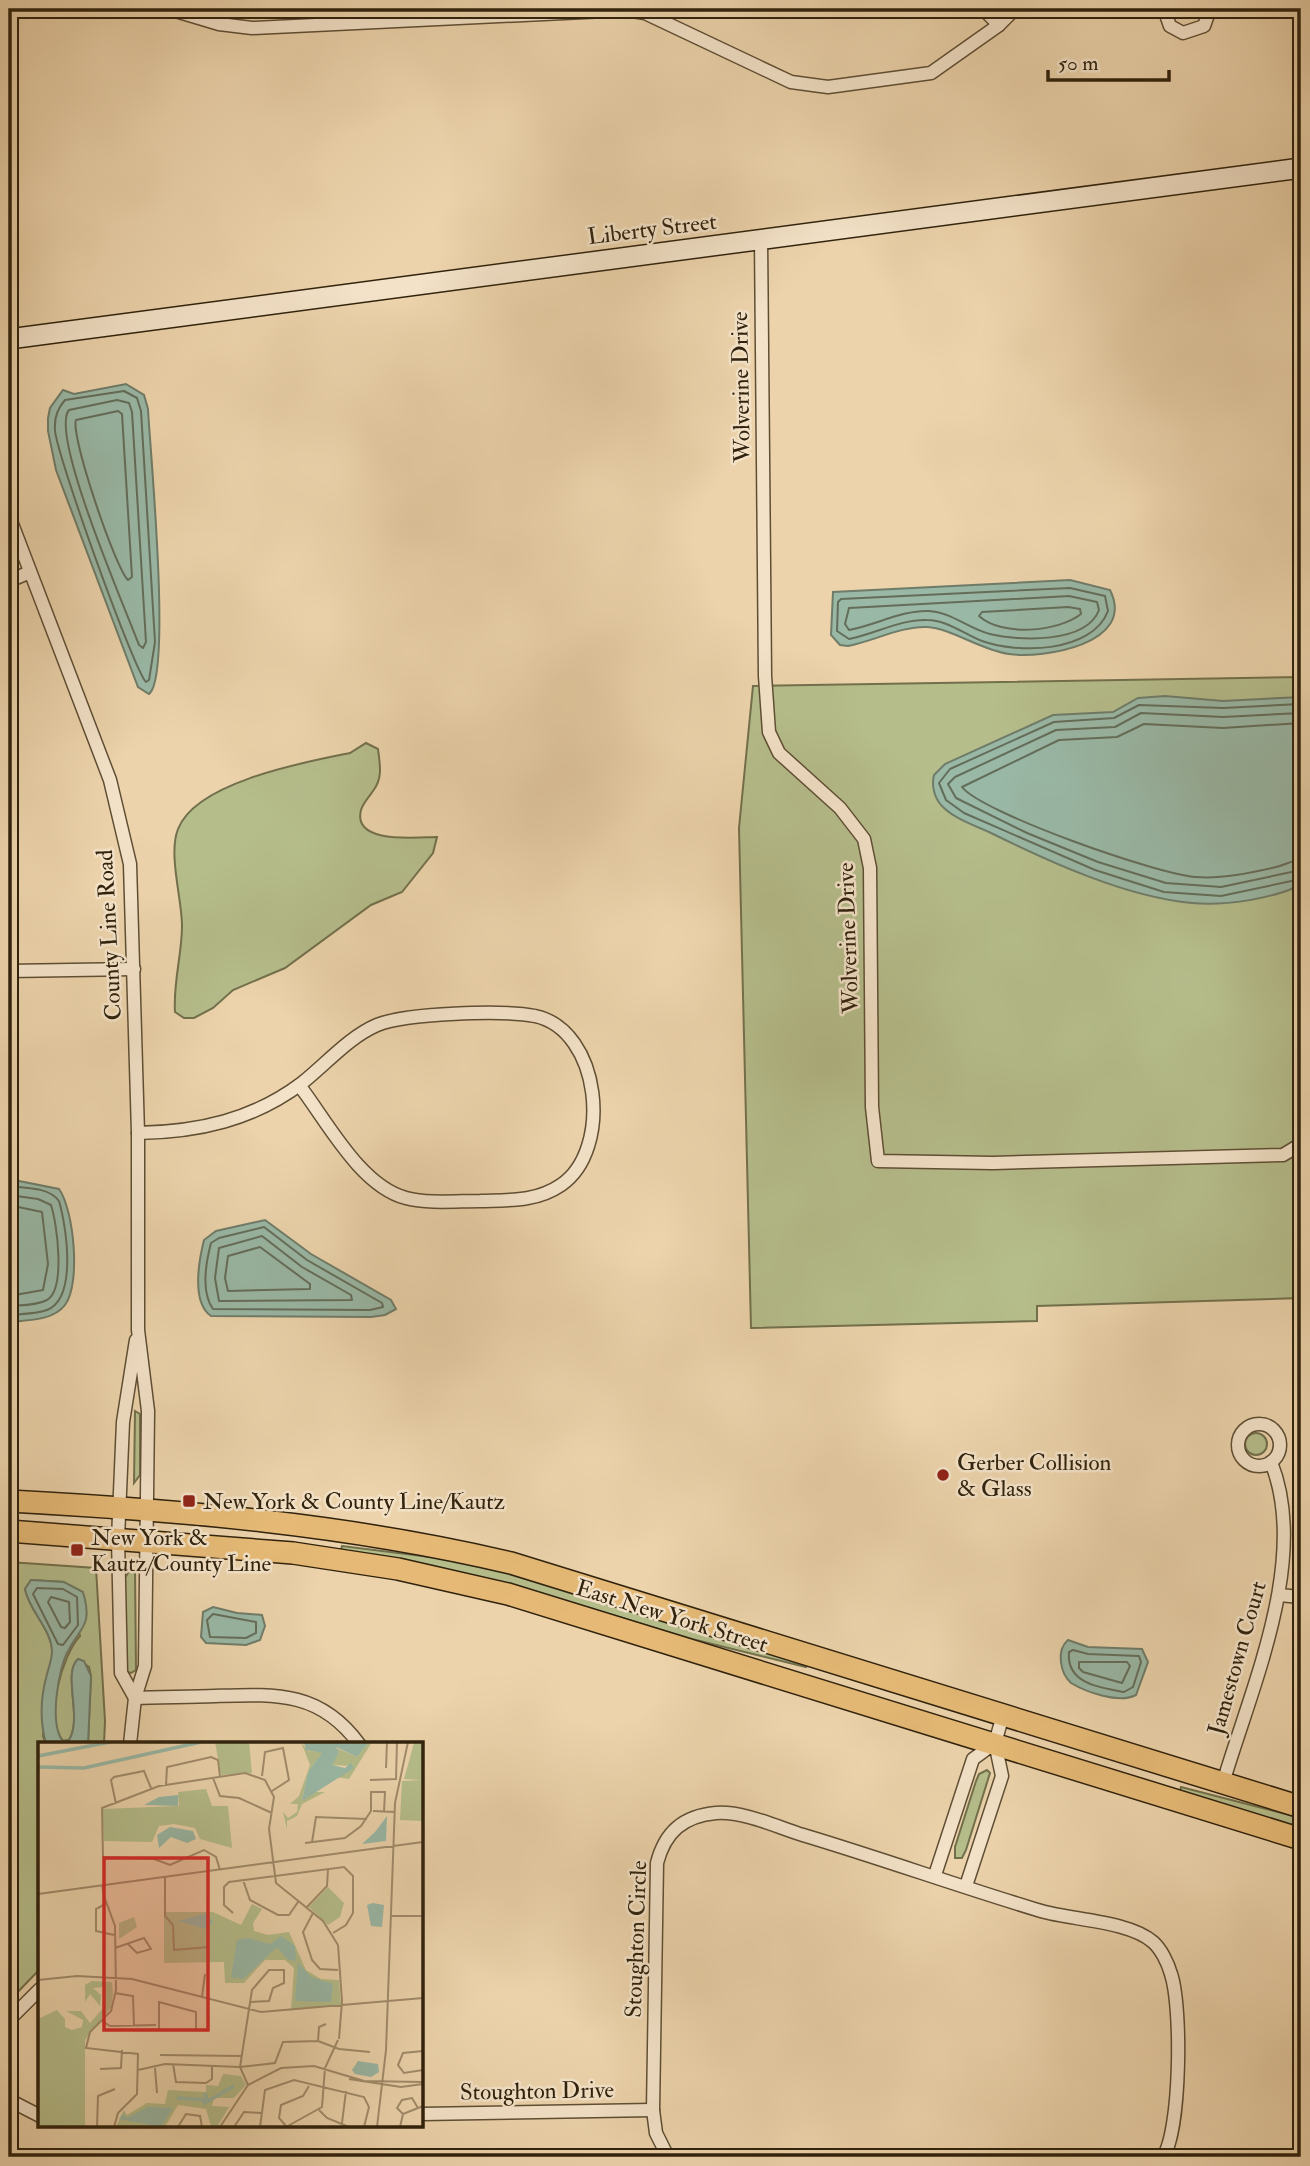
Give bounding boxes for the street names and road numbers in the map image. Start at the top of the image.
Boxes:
street label: Liberty Street [586,207,718,251]
street label: Wolverine Drive [725,311,757,464]
street label: County Line Road [90,849,128,1021]
street label: Wolverine Drive [831,862,865,1015]
street label: East New York Street [572,1573,772,1659]
street label: Jamestown Court [1201,1578,1273,1739]
street label: Stoughton Circle [619,1859,653,2018]
street label: Stoughton Drive [460,2075,615,2107]

